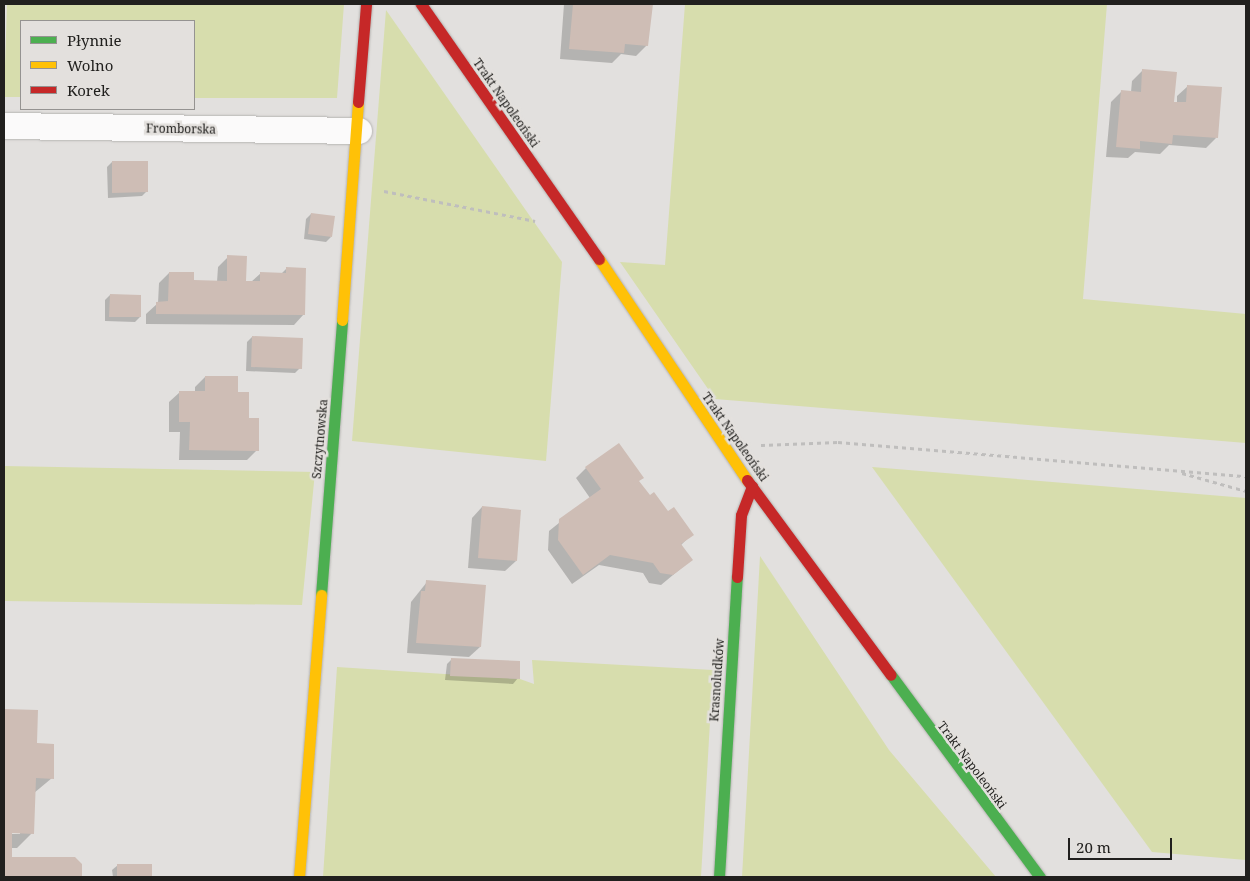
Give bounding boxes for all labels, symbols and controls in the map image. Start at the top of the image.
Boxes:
legend [20,20,195,110]
text: Płynnie [67,30,122,50]
text: Wolno [67,55,113,75]
street label: Trakt Napoleoński [470,56,542,150]
text: Korek [67,80,110,100]
street label: Fromborska [146,121,216,137]
street label: Trakt Napoleoński [699,390,771,484]
street label: Szczytnowska [309,399,331,479]
street label: Krasnoludków [707,638,727,722]
street label: Trakt Napoleoński [935,719,1009,811]
scale bar [1070,828,1174,860]
text: 20 m [1076,837,1111,857]

